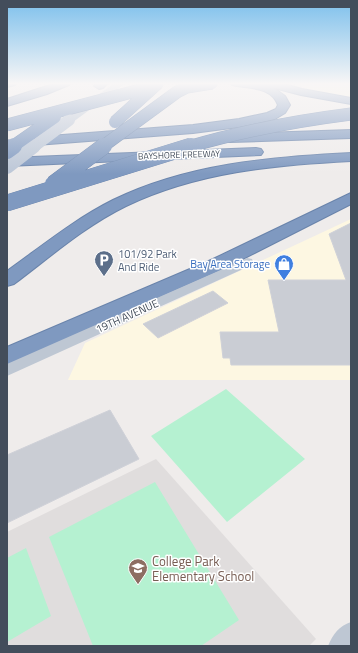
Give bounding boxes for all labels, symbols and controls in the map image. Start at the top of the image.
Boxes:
street label: BAYSHORE FREEWAY [138,147,220,162]
place label: 101/92 Park And Ride [118,246,178,275]
parking icon: 101/92 Park And Ride [93,249,115,277]
shop icon: Bay Area Storage [273,253,295,281]
place label: Bay Area Storage [190,256,270,272]
street label: 19TH AVENUE [93,295,161,337]
place label: College Park Elementary School [152,551,254,586]
school or university icon: College Park Elementary School [127,557,149,585]

